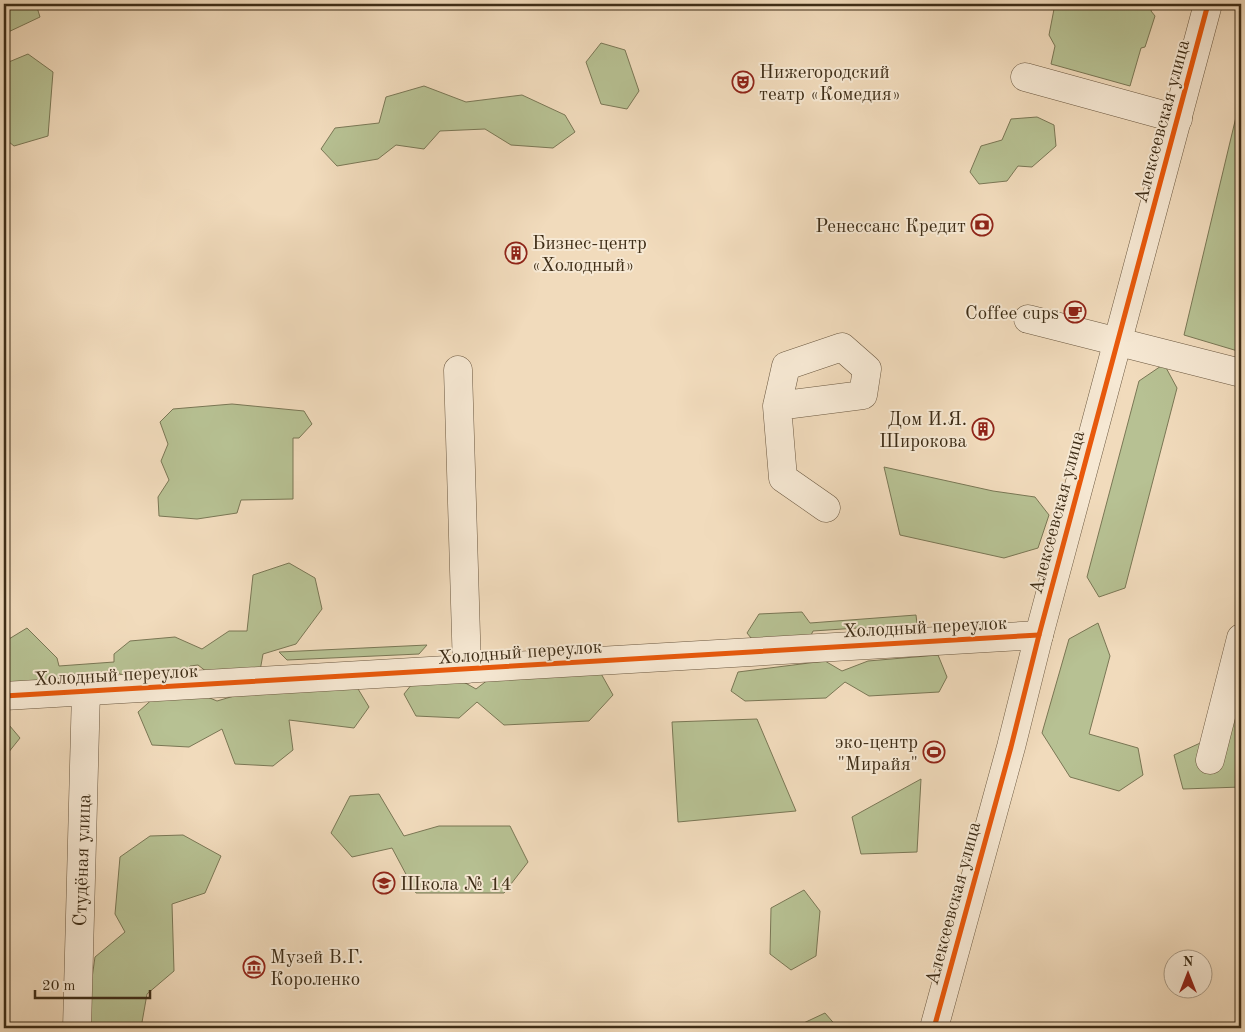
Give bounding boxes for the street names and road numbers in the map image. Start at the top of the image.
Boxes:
street label: Алексеевская улица [1132,37,1195,205]
street label: Алексеевская улица [1027,428,1090,596]
street label: Холодный переулок [842,615,1008,642]
street label: Холодный переулок [437,638,603,669]
street label: Холодный переулок [33,663,199,690]
street label: Студёная улица [72,793,95,927]
street label: Алексеевская улица [923,819,986,987]

